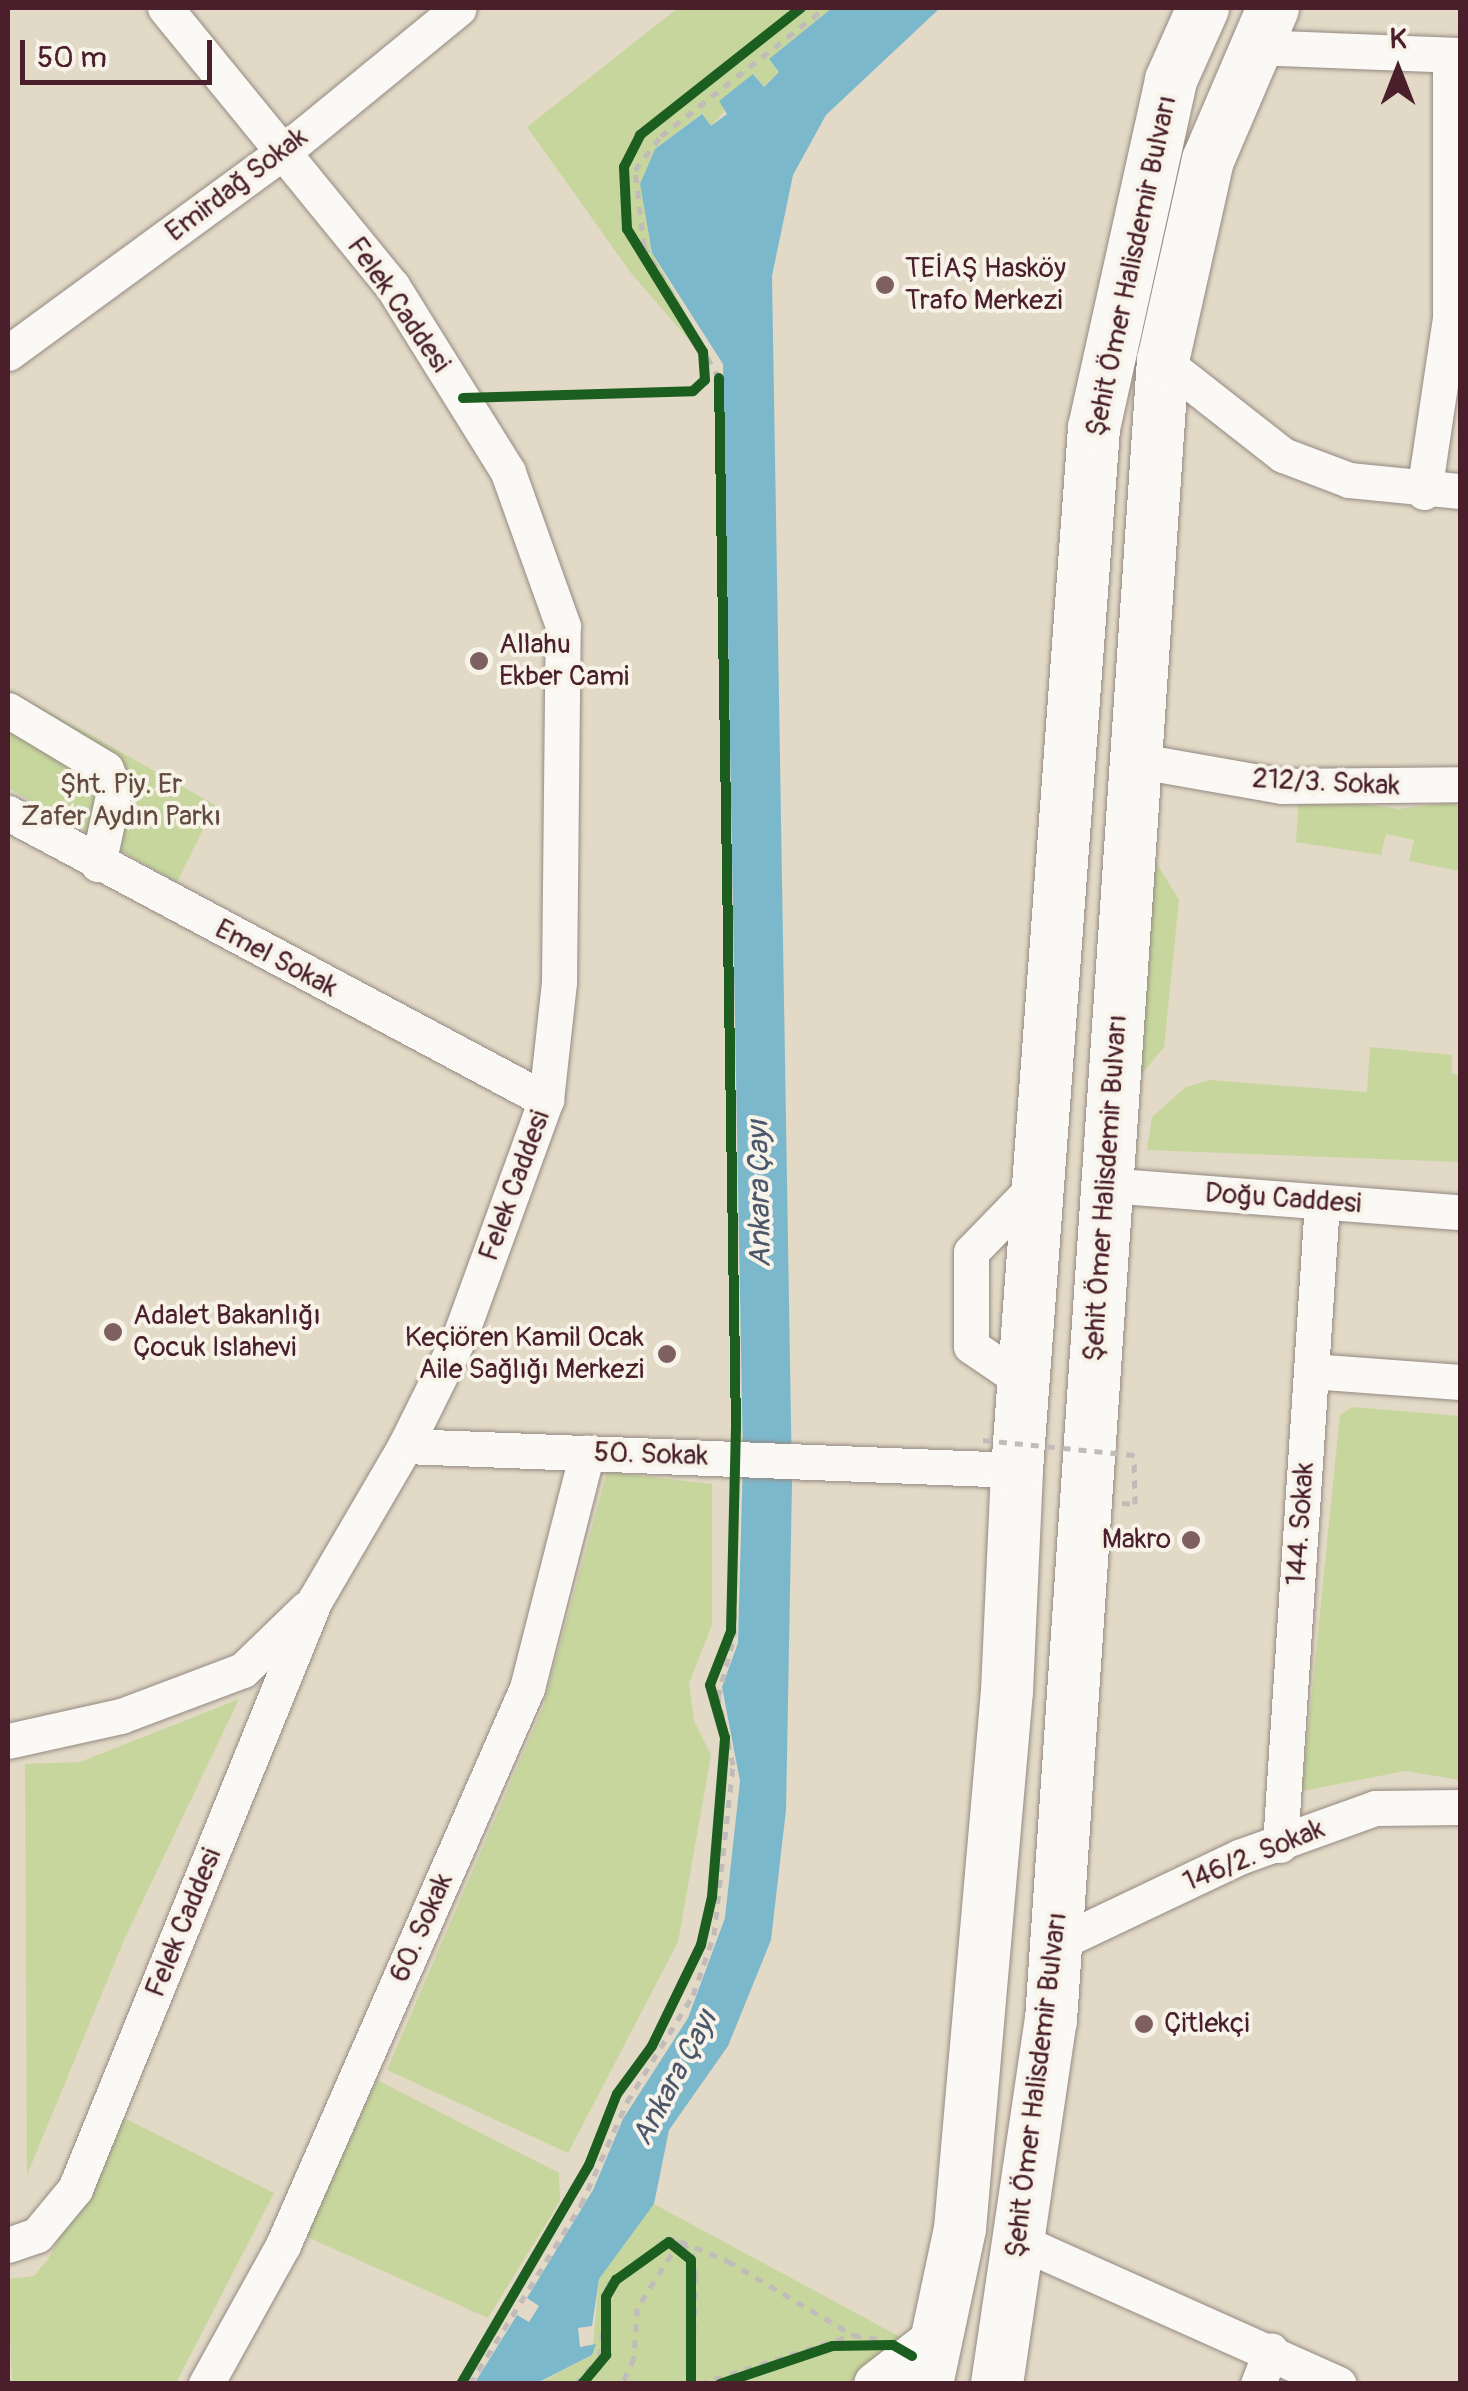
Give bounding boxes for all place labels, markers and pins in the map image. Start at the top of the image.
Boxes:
place label: TEİAŞ Hasköy Trafo Merkezi [905,252,1066,318]
marker: TEİAŞ Hasköy Trafo Merkezi [874,274,896,296]
place label: Allahu Ekber Cami [499,628,629,694]
marker: Allahu Ekber Cami [468,650,490,672]
place label: Adalet Bakanlığı Çocuk Islahevi [133,1299,321,1365]
marker: Adalet Bakanlığı Çocuk Islahevi [102,1321,124,1343]
place label: Keçiören Kamil Ocak Aile Sağlığı Merkezi [405,1321,644,1387]
marker: Keçiören Kamil Ocak Aile Sağlığı Merkezi [654,1341,680,1367]
place label: Makro [1102,1523,1171,1557]
marker: Makro [1180,1529,1202,1551]
place label: Çitlekçi [1164,2007,1249,2041]
marker: Çitlekçi [1133,2013,1155,2035]

